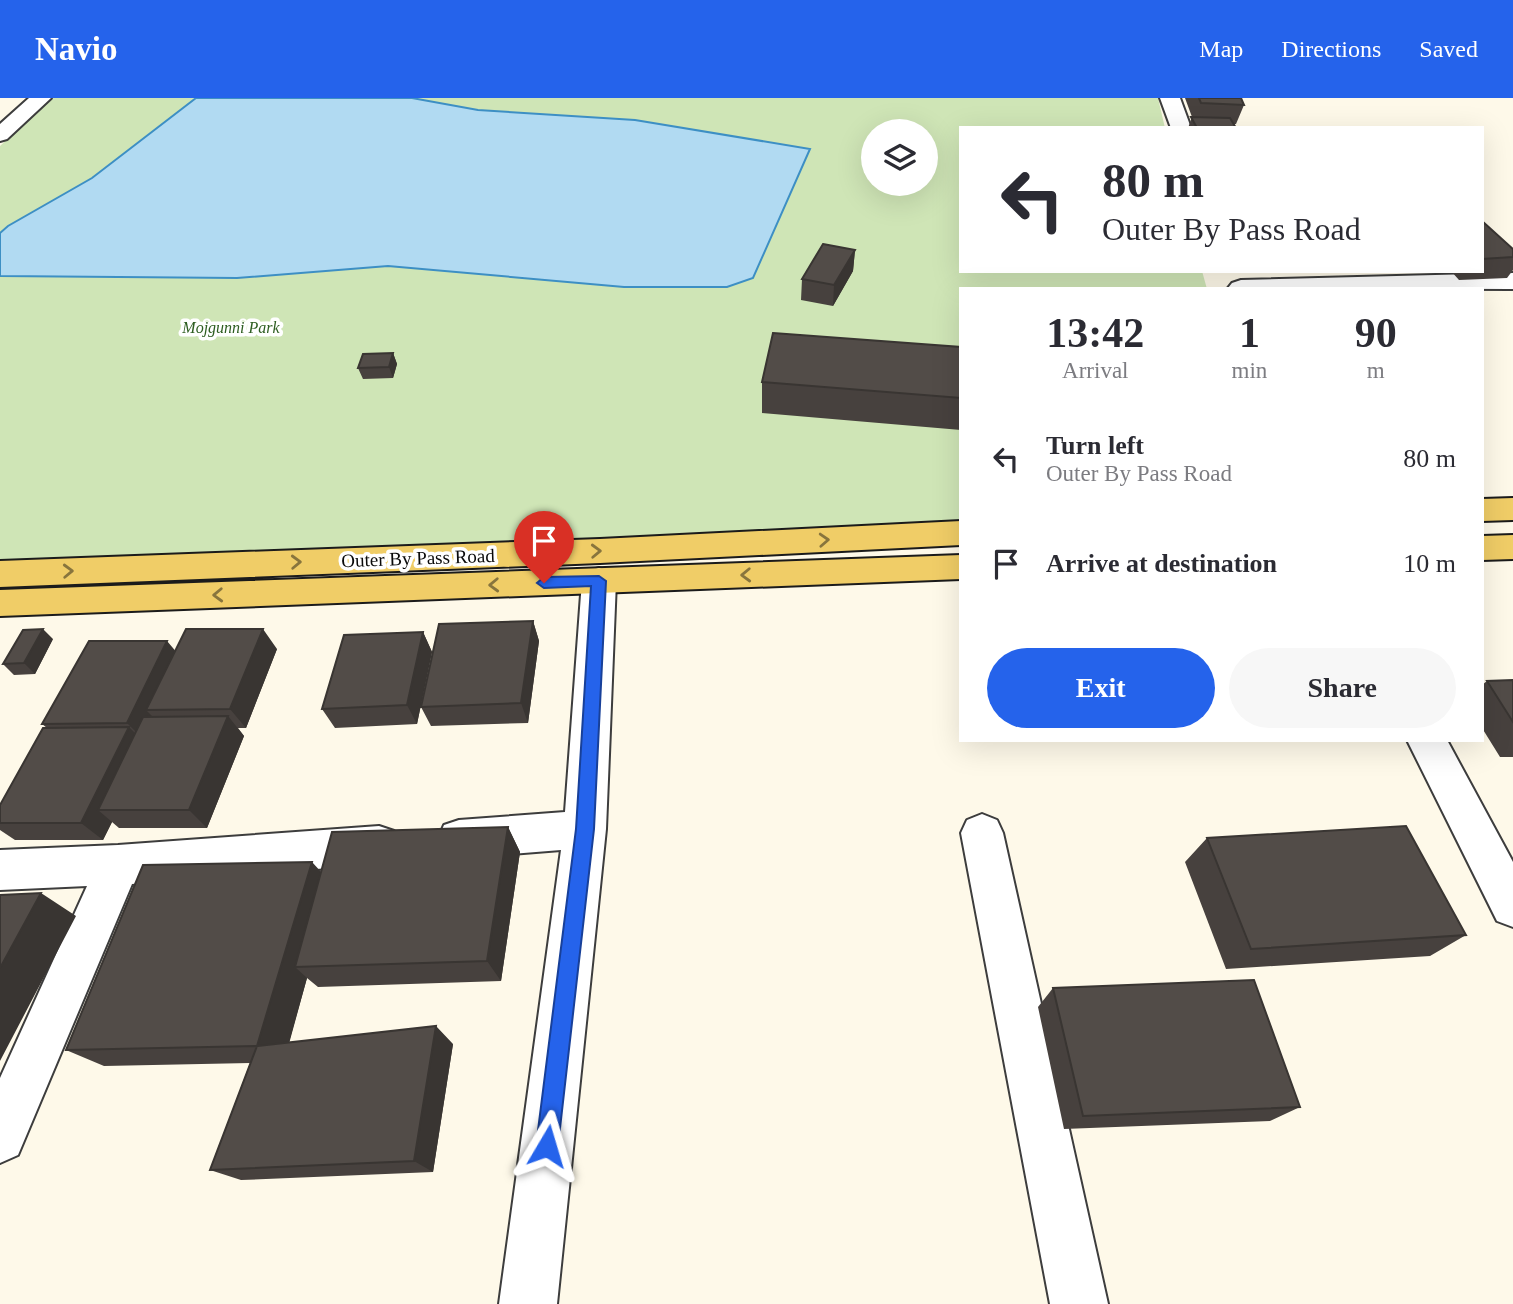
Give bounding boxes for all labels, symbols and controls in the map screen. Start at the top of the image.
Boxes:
text: Navio [35,31,118,67]
text: Map [1199,36,1243,62]
text: Directions [1281,36,1381,62]
text: Saved [1419,36,1478,62]
map controls [861,119,938,196]
button: layers [861,119,938,196]
text: 80 m [1102,153,1204,208]
icon: left [987,154,1078,245]
text: Outer By Pass Road [1102,211,1361,247]
text: 13:42 [1046,310,1144,356]
text: 1 [1239,310,1260,356]
text: 90 [1355,310,1397,356]
park label: Mojgunni Park [181,319,281,337]
text: Arrival [1062,358,1129,383]
text: min [1232,358,1267,383]
text: m [1367,358,1385,383]
text: Turn left [1046,431,1144,460]
icon: left [987,440,1025,478]
text: 80 m [1403,444,1456,473]
text: Outer By Pass Road [1046,461,1232,486]
pin [514,511,574,583]
icon: arrive [525,522,563,560]
one-way arrow [818,532,829,547]
one-way arrow [591,543,602,558]
street label: Outer By Pass Road [341,545,496,571]
icon: arrive [987,545,1025,583]
text: Arrive at destination [1046,549,1277,578]
text: 10 m [1403,549,1456,578]
one-way arrow [290,555,301,570]
one-way arrow [63,564,74,579]
one-way arrow [740,568,751,583]
one-way arrow [488,577,499,592]
one-way arrow [212,587,223,602]
button: Exit [987,648,1215,728]
button: Share [1229,648,1456,728]
position arrow [510,1109,584,1183]

